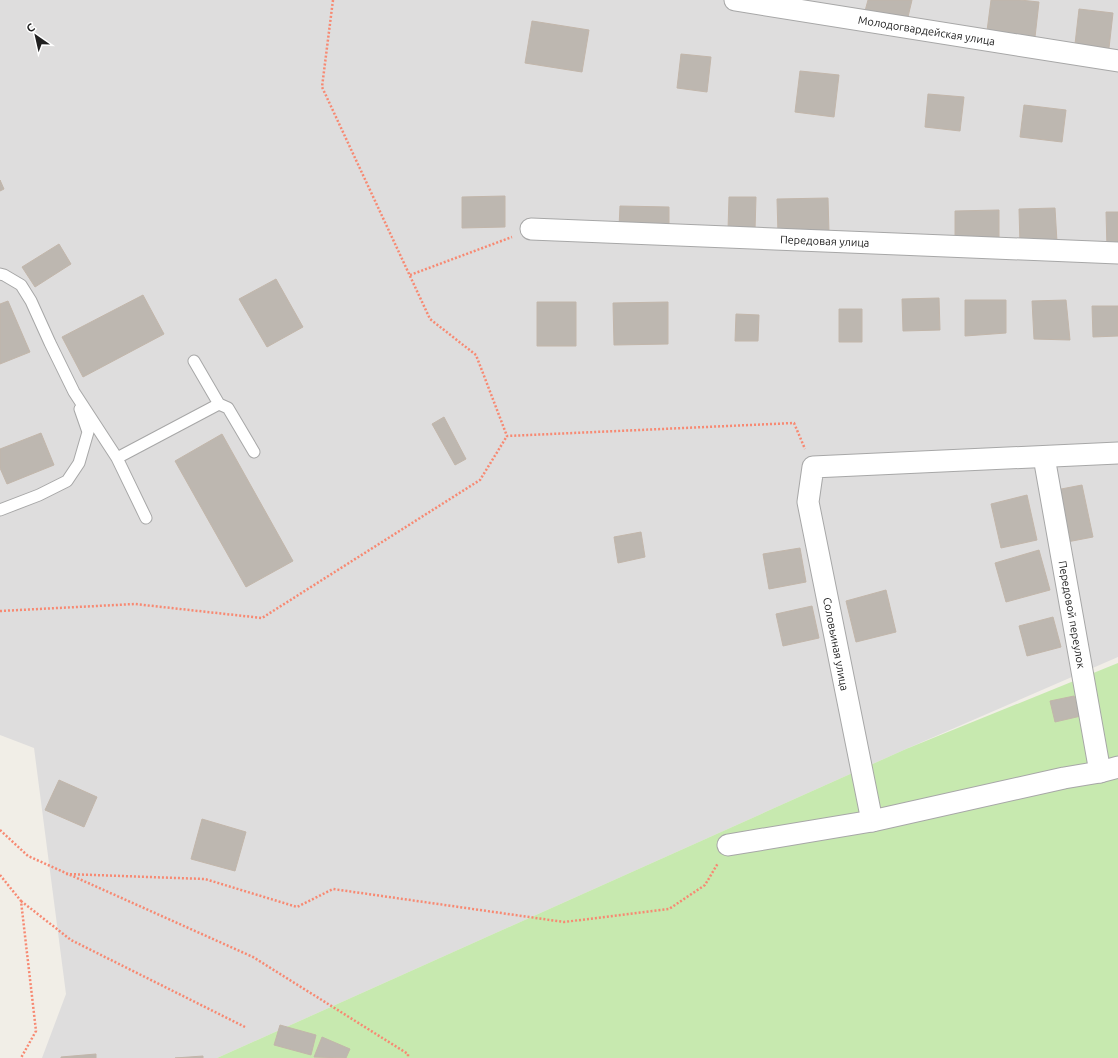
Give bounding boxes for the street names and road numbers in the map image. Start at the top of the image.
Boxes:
street label: Молодогвардейская улица [857,14,996,47]
street label: Передовая улица [780,233,870,249]
street label: Передовой переулок [1057,560,1088,670]
street label: Соловьиная улица [821,596,851,692]

